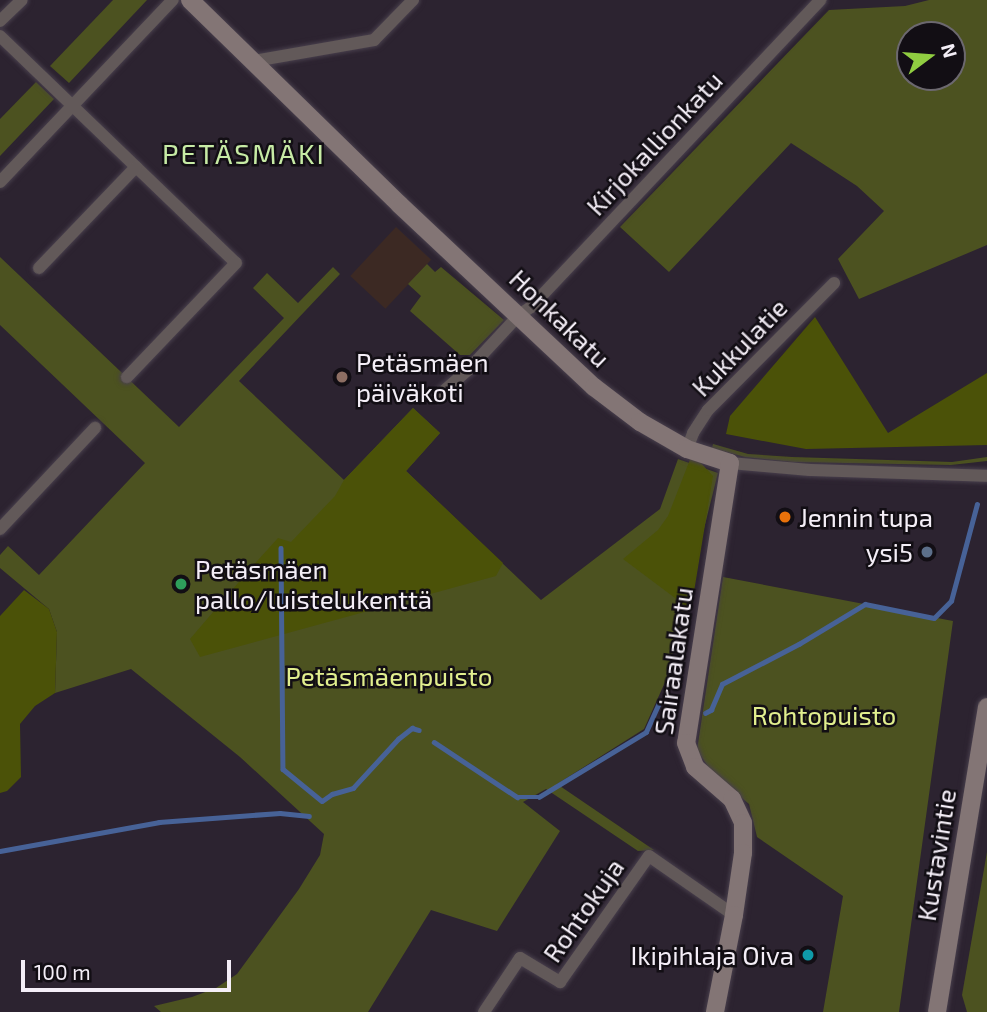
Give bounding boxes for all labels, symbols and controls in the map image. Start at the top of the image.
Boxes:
north arrow [896,21,966,91]
text: N [937,41,963,60]
street label: Kirjokallionkatu [580,65,728,221]
district label: PETÄSMÄKI [163,136,325,170]
street label: Honkakatu [503,263,617,373]
street label: Kukkulatie [685,292,793,402]
place label: Petäsmäen päiväkoti [356,346,489,408]
marker: Petäsmäen päiväkoti [334,369,350,385]
place label: Jennin tupa [799,501,933,533]
marker: Jennin tupa [777,509,793,525]
place label: ysi5 [866,536,913,568]
marker: ysi5 [919,544,935,560]
place label: Petäsmäen pallo/luistelukenttä [195,553,432,614]
marker: Petäsmäen pallo/luistelukenttä [173,576,189,592]
street label: Sairaalakatu [647,585,699,737]
park label: Petäsmäenpuisto [286,660,492,692]
park label: Rohtopuisto [752,699,896,731]
street label: Kustavintie [910,787,962,923]
street label: Rohtokuja [536,852,630,968]
place label: Ikipihlaja Oiva [631,939,794,971]
scale bar [24,946,234,990]
marker: Ikipihlaja Oiva [800,947,816,963]
text: 100 m [34,959,91,984]

